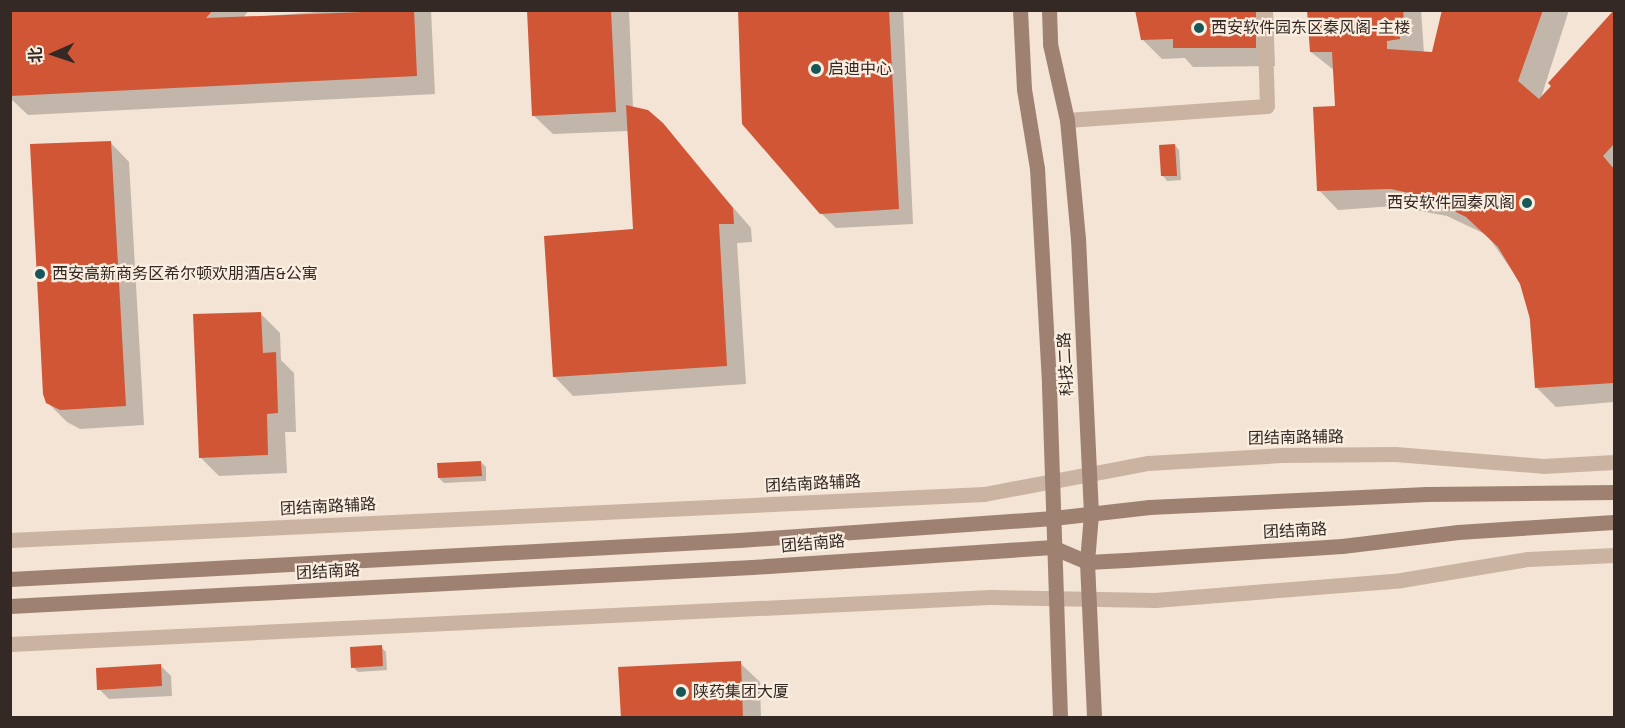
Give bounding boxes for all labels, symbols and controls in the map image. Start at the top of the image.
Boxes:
place label: 西安软件园东区秦风阁-主楼 [1211,18,1410,38]
marker: 西安软件园东区秦风阁-主楼 [1192,21,1206,35]
north arrow [24,24,84,84]
text: 北 [25,46,46,64]
place label: 启迪中心 [828,59,892,79]
marker: 启迪中心 [809,62,823,76]
place label: 西安软件园秦风阁 [1387,193,1515,213]
marker: 西安软件园秦风阁 [1520,196,1534,210]
place label: 西安高新商务区希尔顿欢朋酒店&公寓 [52,264,318,284]
marker: 西安高新商务区希尔顿欢朋酒店&公寓 [33,267,47,281]
street label: 科技二路 [1055,332,1077,396]
street label: 团结南路辅路 [1248,428,1344,448]
street label: 团结南路辅路 [765,472,861,496]
street label: 团结南路辅路 [280,495,376,519]
street label: 团结南路 [1263,520,1327,542]
street label: 团结南路 [780,532,846,556]
street label: 团结南路 [296,561,360,583]
place label: 陕药集团大厦 [693,682,789,702]
marker: 陕药集团大厦 [674,685,688,699]

